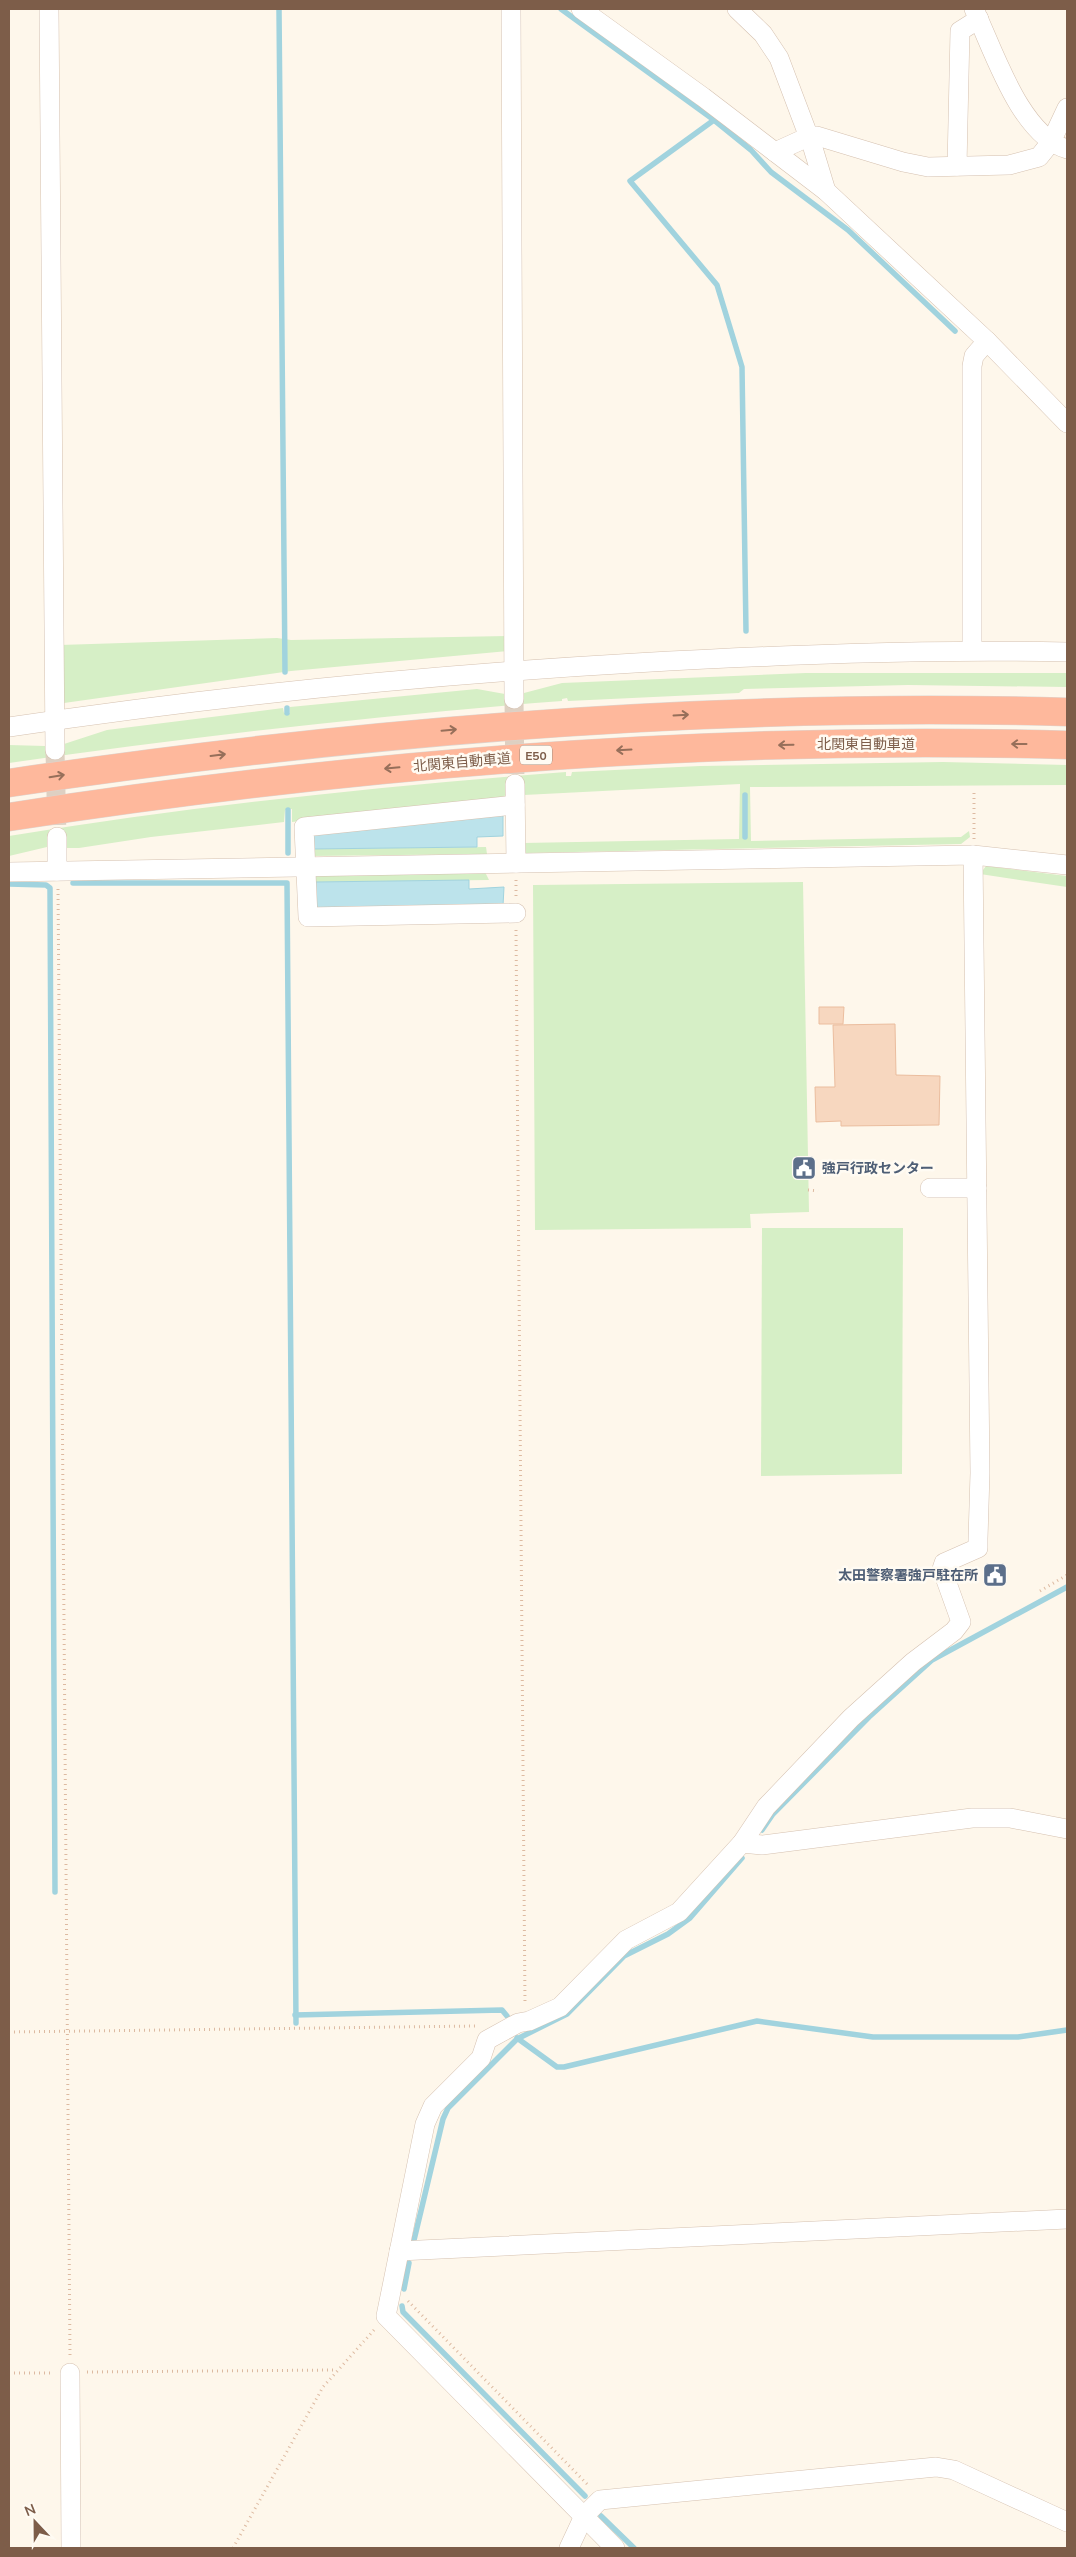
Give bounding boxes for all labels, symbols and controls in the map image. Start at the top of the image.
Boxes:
one-way arrow [673,711,689,720]
one-way arrow [441,725,457,735]
street label: 北関東自動車道 [817,735,915,753]
one-way arrow [1011,739,1027,749]
one-way arrow [778,740,794,750]
road number: E50 [520,746,552,764]
one-way arrow [616,746,632,755]
street label: 北関東自動車道 [412,749,512,775]
one-way arrow [210,750,226,760]
one-way arrow [384,763,400,773]
one-way arrow [49,771,65,781]
public building icon: 強戸行政センター [791,1155,817,1181]
place label: 強戸行政センター [822,1159,934,1177]
public building icon: 太田警察署強戸駐在所 [982,1562,1008,1588]
place label: 太田警察署強戸駐在所 [838,1566,978,1584]
north arrow [10,2497,60,2547]
text: N [22,2500,38,2520]

